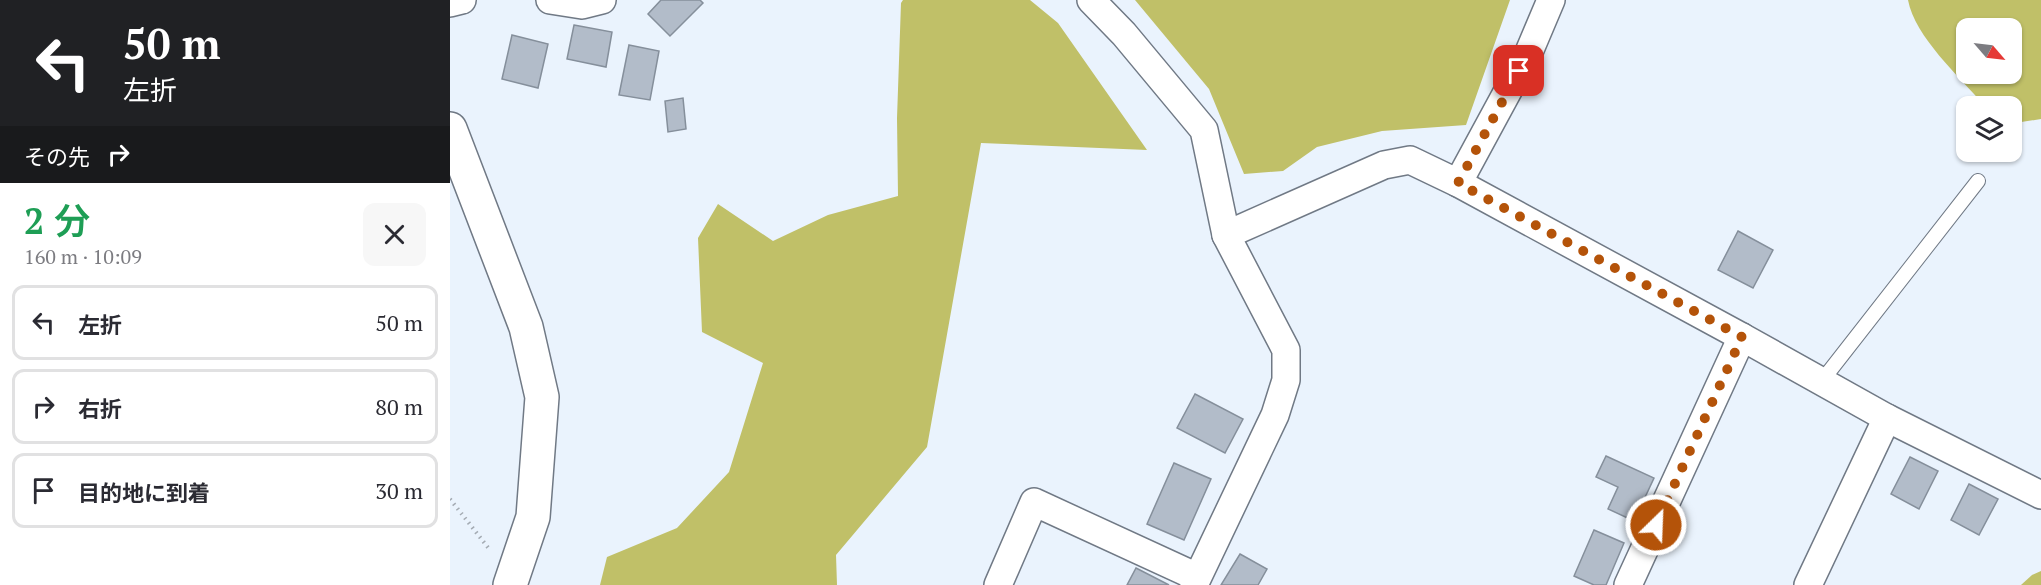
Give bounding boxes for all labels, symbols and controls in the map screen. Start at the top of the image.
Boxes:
text: 50 m [123,15,221,71]
north arrow [1956,18,2022,84]
map controls [1956,18,2022,162]
icon: left [24,24,102,102]
pin [1493,45,1544,96]
icon: arrive [1502,54,1535,87]
text: 左折 [123,72,177,108]
button: layers [1956,96,2022,162]
icon: right [102,138,135,171]
text: その先 [24,142,90,171]
text: 2 分 [24,197,90,244]
button: close [363,203,426,266]
text: 160 m · 10:09 [24,243,142,270]
icon: left [27,306,60,339]
text: 50 m [375,308,423,337]
text: 左折 [78,310,122,339]
icon: right [27,390,60,423]
text: 80 m [375,392,423,421]
text: 右折 [78,394,122,423]
icon: arrive [27,474,60,507]
text: 30 m [375,476,423,505]
text: 目的地に到着 [78,478,210,507]
position arrow [1624,493,1688,557]

